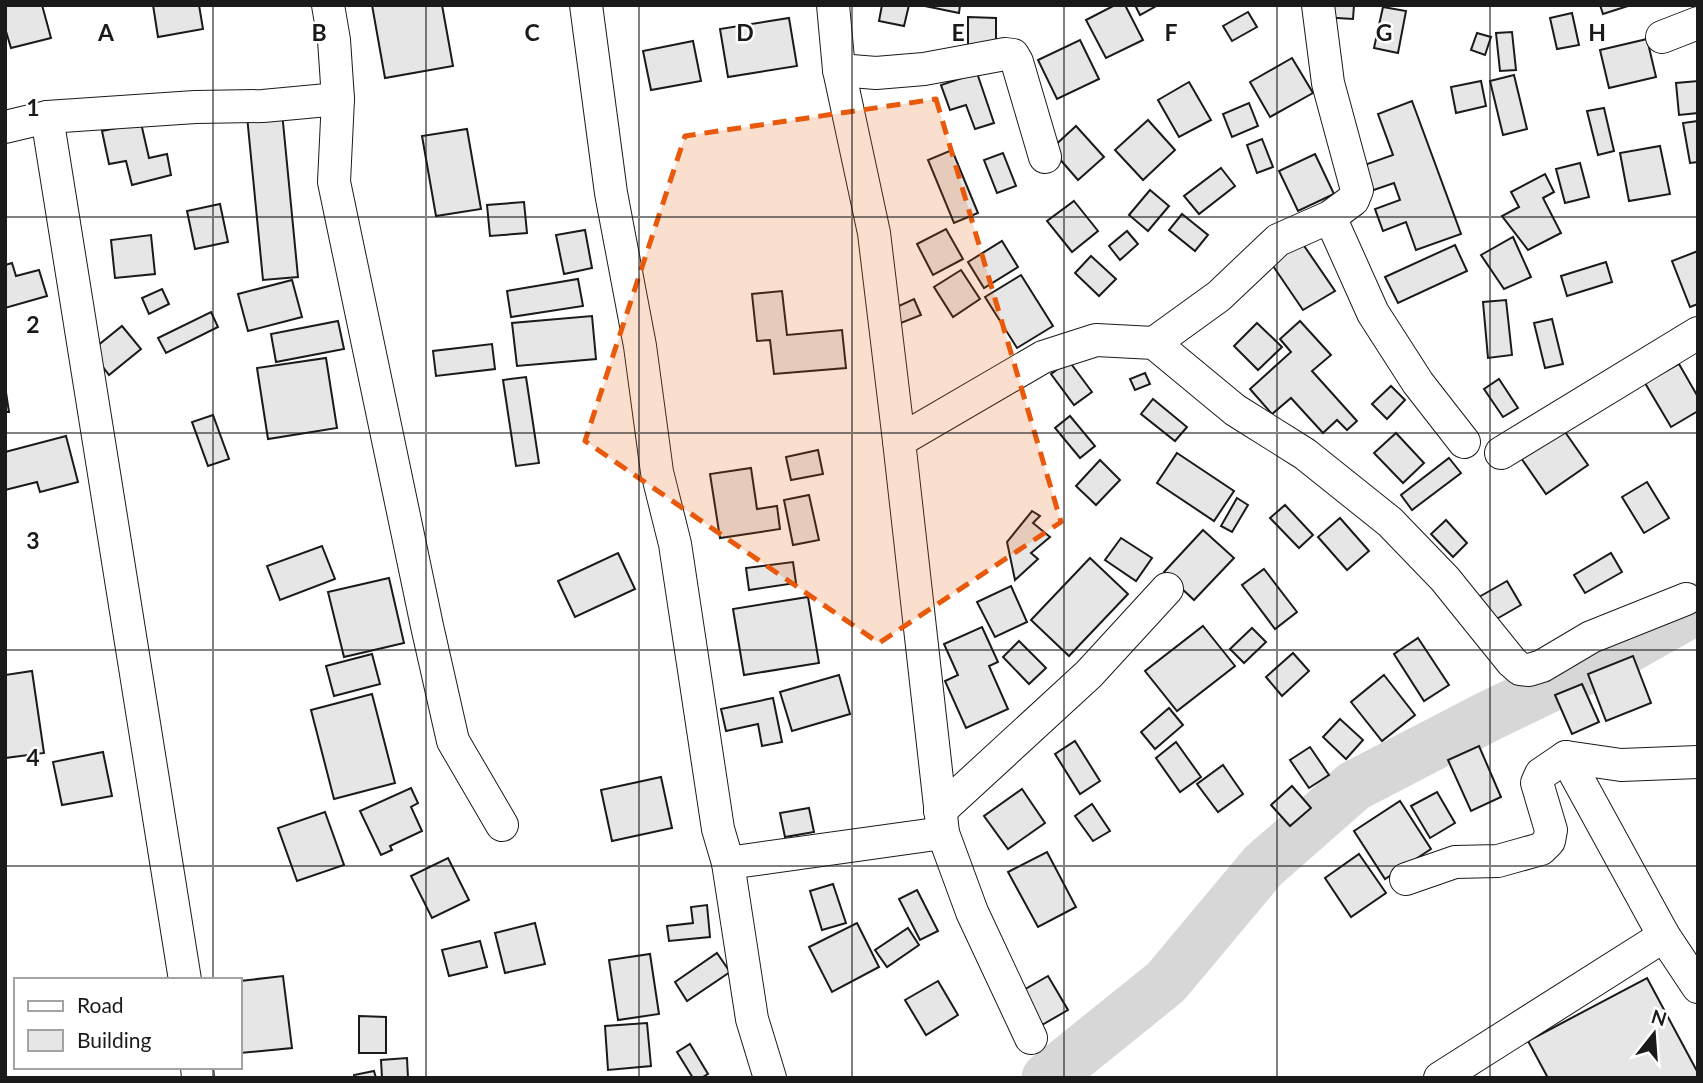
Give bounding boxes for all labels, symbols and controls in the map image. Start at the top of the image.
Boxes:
text: A [97,18,115,46]
text: B [311,18,327,46]
text: C [524,18,540,46]
text: D [736,18,754,46]
text: E [951,18,965,46]
text: F [1164,18,1178,46]
text: G [1376,18,1392,46]
text: H [1588,18,1606,46]
text: 1 [26,93,40,121]
text: 2 [26,310,40,338]
text: 3 [26,526,40,554]
text: 4 [26,743,40,771]
legend [14,978,242,1069]
text: Road [77,992,124,1017]
north arrow [1619,999,1689,1069]
text: N [1649,1004,1669,1030]
text: Building [77,1027,152,1052]

